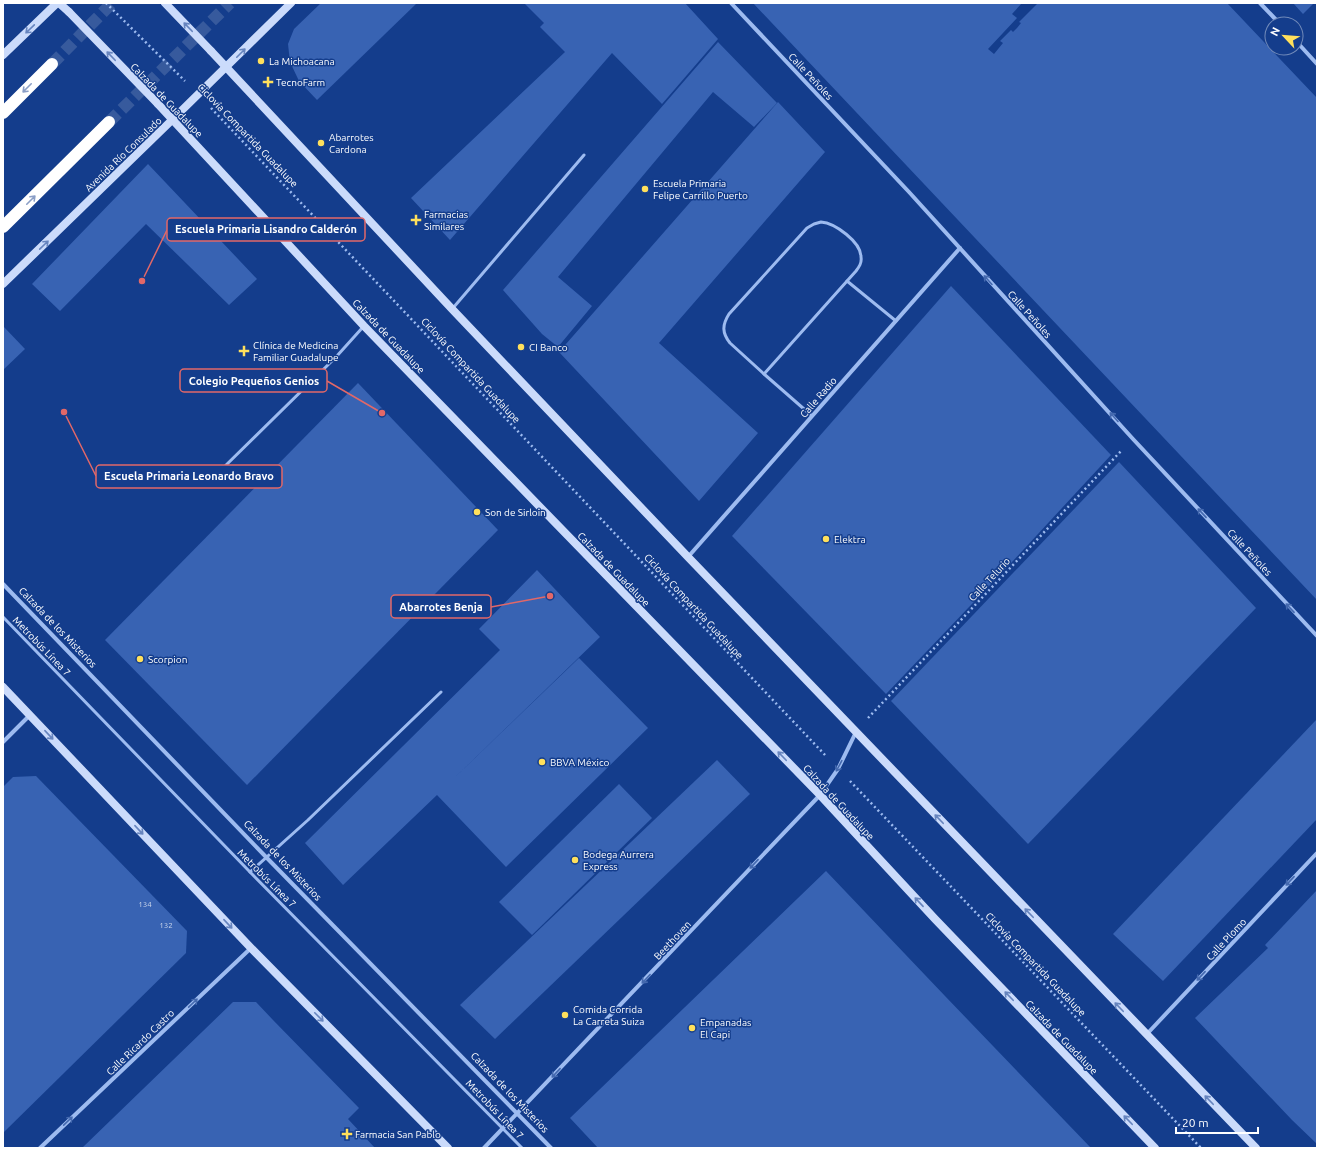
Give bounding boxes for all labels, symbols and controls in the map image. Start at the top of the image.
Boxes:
north arrow [1264,16,1304,56]
one-way arrow [183,22,193,32]
one-way arrow [25,24,35,34]
text: N [1268,25,1282,38]
one-way arrow [236,48,246,58]
one-way arrow [106,51,116,61]
street label: Calle Peñoles [786,51,835,102]
marker: La Michoacana [256,56,266,66]
place label: La Michoacana [269,56,335,67]
street label: Calzada de Guadalupe [128,61,205,140]
marker: TecnoFarm [263,77,273,87]
place label: TecnoFarm [276,77,325,88]
street label: Ciclovía Compartida Guadalupe [195,81,300,189]
one-way arrow [23,83,33,93]
street label: Avenida Río Consulado [83,115,164,194]
place label: Abarrotes Cardona [329,132,374,155]
marker: Abarrotes Cardona [316,138,326,148]
place label: Escuela Primaria Felipe Carrillo Puerto [653,178,748,201]
marker: Escuela Primaria Felipe Carrillo Puerto [640,184,650,194]
one-way arrow [26,195,36,205]
place label: Farmacias Similares [424,209,468,232]
marker: Farmacias Similares [411,215,421,225]
callout: Escuela Primaria Lisandro Calderón [167,218,365,241]
text: Escuela Primaria Lisandro Calderón [175,223,357,235]
one-way arrow [39,240,49,250]
one-way arrow [984,275,993,285]
street label: Calle Peñoles [1006,288,1054,340]
street label: Calzada de Guadalupe [350,297,427,376]
street label: Ciclovía Compartida Guadalupe [419,316,522,425]
place label: Clínica de Medicina Familiar Guadalupe [253,340,339,363]
marker: CI Banco [516,342,526,352]
place label: CI Banco [529,342,568,353]
marker: Clínica de Medicina Familiar Guadalupe [238,345,250,357]
callout: Colegio Pequeños Genios [180,369,327,392]
text: Colegio Pequeños Genios [189,375,319,387]
street label: Calle Radio [798,375,839,420]
one-way arrow [1109,412,1118,422]
callout: Escuela Primaria Leonardo Bravo [96,465,282,488]
text: Escuela Primaria Leonardo Bravo [104,470,274,482]
marker: Son de Sirloin [472,507,482,517]
place label: Son de Sirloin [485,507,546,518]
one-way arrow [1197,508,1207,518]
street label: Calle Peñoles [1225,527,1274,578]
street label: Calzada de Guadalupe [575,530,652,609]
marker: Elektra [821,534,831,544]
place label: Elektra [834,534,866,545]
street label: Ciclovía Compartida Guadalupe [642,552,745,661]
street label: Calle Telurio [966,555,1012,603]
street label: Calzada de los Misterios [17,585,99,670]
callout: Abarrotes Benja [391,595,491,618]
text: Abarrotes Benja [399,601,483,613]
one-way arrow [1286,603,1295,613]
street label: Metrobús Línea 7 [11,615,73,678]
marker: Scorpion [135,654,145,664]
place label: Scorpion [148,654,187,665]
one-way arrow [44,730,54,740]
one-way arrow [777,751,787,761]
marker: BBVA México [537,757,547,767]
place label: BBVA México [550,757,610,768]
one-way arrow [835,760,842,772]
street label: Calzada de Guadalupe [801,762,876,842]
one-way arrow [935,814,944,824]
street label: Calzada de los Misterios [242,818,324,903]
one-way arrow [134,825,144,835]
street label: Metrobús Línea 7 [235,847,298,910]
place label: Bodega Aurrera Express [583,849,654,872]
marker: Bodega Aurrera Express [570,855,580,865]
one-way arrow [749,859,759,869]
one-way arrow [1285,876,1295,886]
one-way arrow [915,897,924,907]
house number: 134 [138,900,152,909]
one-way arrow [1024,908,1034,918]
street label: Ciclovía Compartida Guadalupe [983,910,1088,1018]
street label: Calle Plomo [1204,916,1249,963]
one-way arrow [223,919,233,929]
street label: Beethoven [652,919,693,962]
house number: 132 [159,921,173,930]
one-way arrow [1196,971,1206,981]
one-way arrow [641,974,650,984]
one-way arrow [1004,991,1014,1001]
one-way arrow [188,998,198,1007]
street label: Calzada de Guadalupe [1023,998,1100,1077]
one-way arrow [1114,1002,1123,1012]
place label: Comida Corrida La Carreta Suiza [573,1004,644,1027]
street label: Calle Ricardo Castro [104,1007,177,1077]
marker: Comida Corrida La Carreta Suiza [560,1010,570,1020]
one-way arrow [314,1012,324,1022]
place label: Empanadas El Capi [700,1017,751,1040]
marker: Empanadas El Capi [687,1023,697,1033]
street label: Calzada de los Misterios [469,1050,551,1135]
one-way arrow [551,1068,561,1078]
street label: Metrobús Línea 7 [464,1078,526,1141]
one-way arrow [1204,1095,1214,1105]
scale bar [1176,1109,1258,1135]
one-way arrow [1124,1115,1133,1125]
one-way arrow [63,1116,73,1126]
text: 20 m [1182,1116,1209,1129]
marker: Farmacia San Pablo [342,1129,352,1139]
place label: Farmacia San Pablo [355,1129,441,1140]

